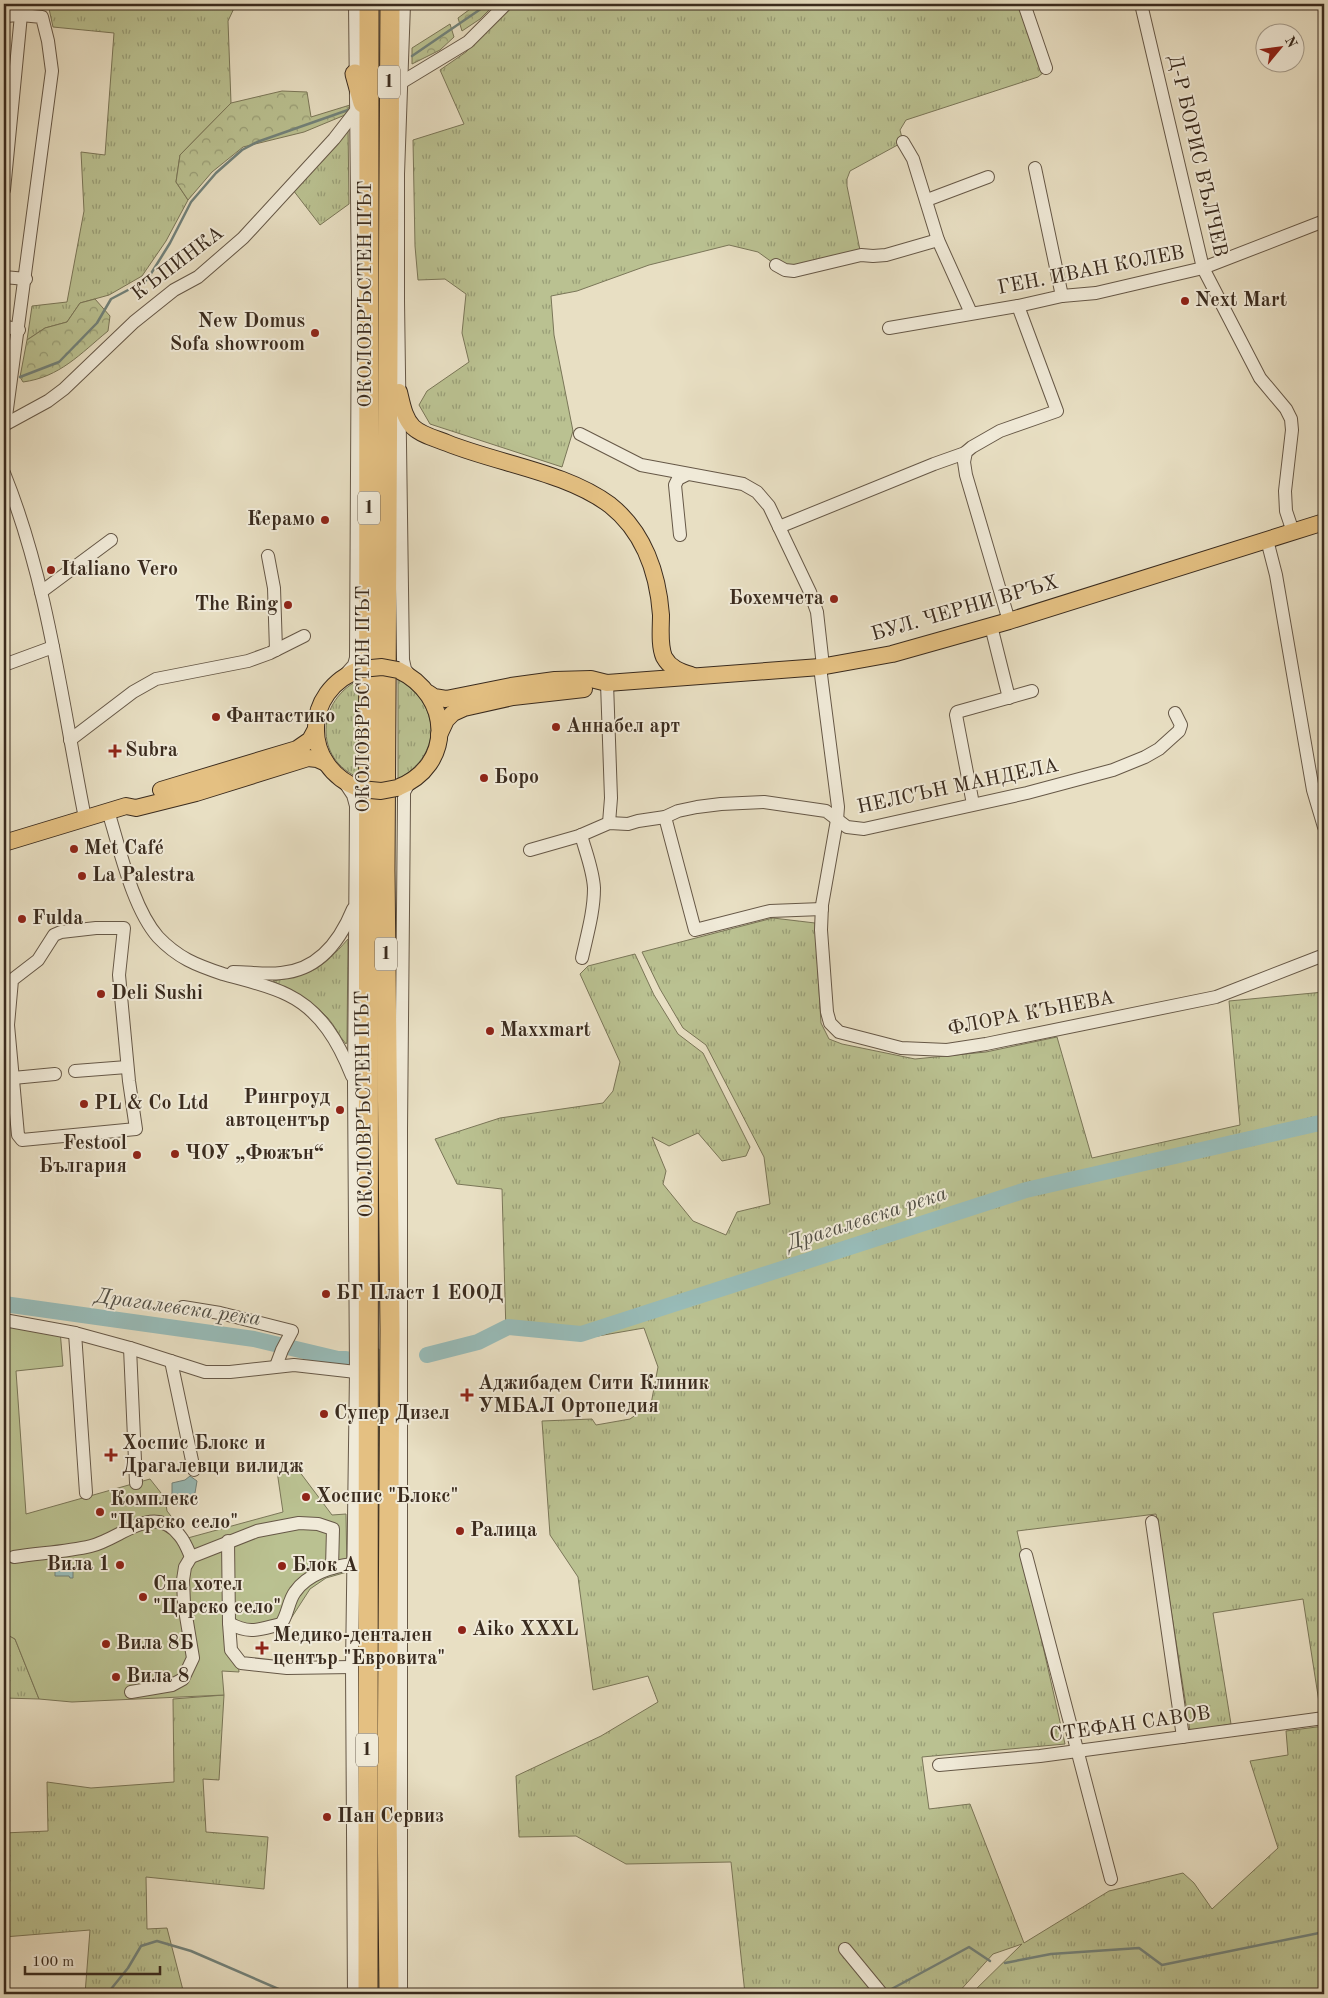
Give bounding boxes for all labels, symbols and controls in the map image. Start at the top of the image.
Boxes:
north arrow [1256,22,1306,72]
text: N [1282,34,1299,51]
street label: Д-Р БОРИС ВЪЛЧЕВ [1164,53,1230,259]
road number: 1 [378,65,400,98]
street label: ОКОЛОВРЪСТЕН ПЪТ [356,180,376,408]
street label: КЪПИНКА [128,223,228,305]
street label: ГЕН. ИВАН КОЛЕВ [996,243,1186,299]
place label: Next Mart [1195,291,1287,311]
marker: Next Mart [1179,295,1191,307]
place label: New Domus Sofa showroom [170,312,305,355]
marker: New Domus Sofa showroom [309,327,321,339]
road number: 1 [358,492,380,524]
place label: Керамо [247,510,315,530]
marker: Керамо [319,514,331,526]
place label: Italiano Vero [61,560,178,580]
marker: Italiano Vero [45,564,57,576]
street label: БУЛ. ЧЕРНИ ВРЪХ [869,573,1061,645]
street label: ОКОЛОВРЪСТЕН ПЪТ [354,585,374,813]
place label: Бохемчета [729,589,824,609]
marker: Бохемчета [828,593,840,605]
place label: The Ring [195,595,278,615]
marker: The Ring [282,599,294,611]
place label: Фантастико [226,707,335,727]
marker: Фантастико [210,711,222,723]
place label: Аннабел арт [566,717,680,737]
marker: Аннабел арт [550,721,562,733]
place label: Subra [125,741,178,761]
marker: Subra [109,745,121,757]
street label: НЕЛСЪН МАНДЕЛА [855,756,1061,818]
place label: Боро [494,768,539,788]
marker: Боро [478,772,490,784]
place label: Met Café [84,839,164,859]
marker: Met Café [68,843,80,855]
place label: La Palestra [92,866,195,886]
marker: La Palestra [76,870,88,882]
place label: Fulda [32,909,83,929]
marker: Fulda [16,913,28,925]
road number: 1 [375,938,397,971]
place label: Deli Sushi [111,984,203,1004]
marker: Deli Sushi [95,988,107,1000]
street label: ФЛОРА КЪНЕВА [946,988,1116,1040]
street label: ОКОЛОВРЪСТЕН ПЪТ [353,990,377,1218]
place label: Maxxmart [500,1021,591,1041]
marker: Maxxmart [484,1025,496,1037]
place label: Рингроуд автоцентър [225,1088,330,1131]
place label: PL & Co Ltd [94,1094,209,1114]
marker: PL & Co Ltd [78,1098,90,1110]
marker: Рингроуд автоцентър [334,1104,346,1116]
place label: Festool България [39,1134,127,1177]
place label: ЧОУ „Фюжън“ [185,1143,324,1164]
marker: ЧОУ „Фюжън“ [169,1148,181,1160]
marker: Festool България [131,1149,143,1161]
water label: Драгалевска река [782,1183,950,1256]
place label: БГ Пласт 1 ЕООД [336,1284,503,1304]
water label: Драгалевска река [91,1286,262,1330]
marker: БГ Пласт 1 ЕООД [320,1288,332,1300]
place label: Аджибадем Сити Клиник УМБАЛ Ортопедия [478,1374,710,1417]
marker: Аджибадем Сити Клиник УМБАЛ Ортопедия [460,1388,474,1402]
place label: Супер Дизел [334,1404,450,1424]
marker: Супер Дизел [318,1408,330,1420]
place label: Хоспис Блокс и Драгалевци вилидж [122,1434,304,1477]
marker: Хоспис Блокс и Драгалевци вилидж [104,1448,118,1462]
place label: Хоспис "Блокс" [316,1487,458,1507]
place label: Комплекс "Царско село" [110,1490,238,1533]
marker: Хоспис "Блокс" [300,1491,312,1503]
marker: Комплекс "Царско село" [94,1506,106,1518]
place label: Ралица [470,1521,537,1541]
marker: Ралица [454,1525,466,1537]
place label: Вила 1 [47,1555,110,1575]
place label: Блок А [292,1556,358,1576]
marker: Вила 1 [114,1559,126,1571]
marker: Блок А [276,1560,288,1572]
place label: Спа хотел "Царско село" [153,1575,281,1618]
marker: Спа хотел "Царско село" [137,1591,149,1603]
place label: Aiko XXXL [472,1620,578,1640]
marker: Aiko XXXL [456,1624,468,1636]
place label: Медико-дентален център "Евровита" [273,1626,445,1669]
place label: Вила 8Б [116,1634,194,1654]
marker: Вила 8Б [100,1638,112,1650]
marker: Медико-дентален център "Евровита" [255,1641,269,1655]
place label: Вила 8 [126,1667,189,1687]
marker: Вила 8 [110,1671,122,1683]
street label: СТЕФАН САВОВ [1048,1704,1212,1746]
road number: 1 [356,1734,378,1766]
place label: Пан Сервиз [337,1807,444,1827]
marker: Пан Сервиз [321,1811,333,1823]
scale bar [25,1943,160,1975]
text: 100 m [32,1955,74,1970]

